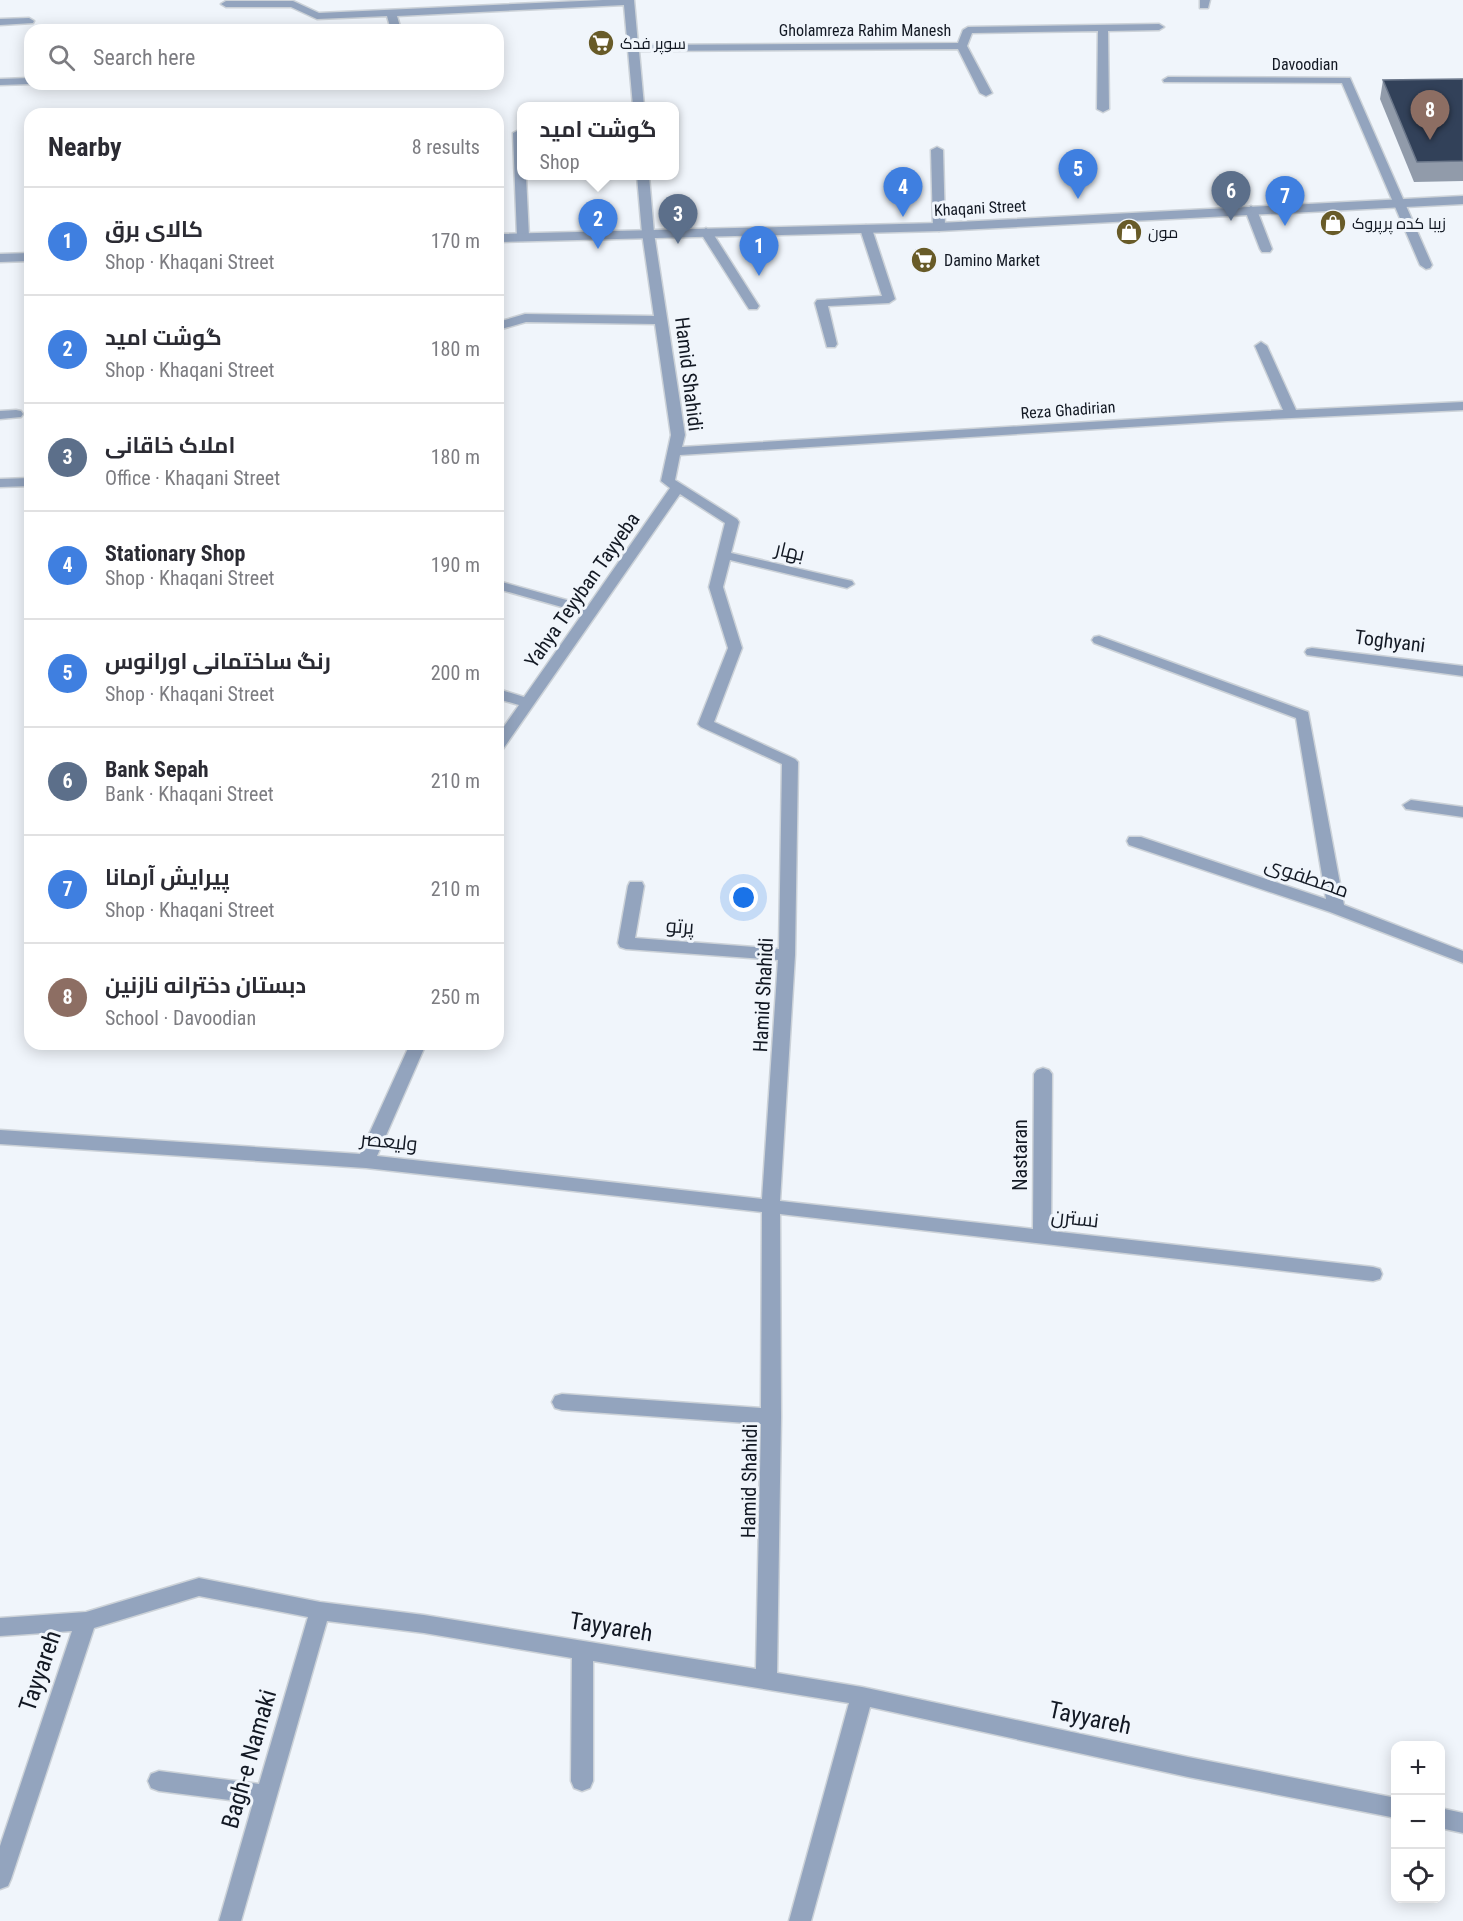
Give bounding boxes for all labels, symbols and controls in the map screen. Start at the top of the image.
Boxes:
street label: Gholamreza Rahim Manesh [779,21,951,40]
search box [24,24,504,90]
supermarket icon: سوپر فدک [586,28,616,58]
place label: سوپر فدک [620,34,686,55]
icon: search [45,41,78,74]
text: Search here [93,45,195,70]
street label: Davoodian [1272,55,1338,74]
pin: 8 [1410,90,1450,140]
popup [517,102,679,180]
text: گوشت امید [540,117,656,142]
text: Nearby [48,132,122,162]
text: 8 results [412,135,480,159]
text: Shop [540,150,580,174]
pin: 5 [1058,150,1098,199]
pin: 4 [884,168,922,217]
pin: 6 [1212,172,1250,221]
pin: 7 [1266,176,1304,226]
pin: 3 [658,194,698,244]
street label: Khaqani Street [933,196,1027,220]
pin: 2 [578,200,618,249]
shop icon: زیبا کده پرپروک [1318,208,1348,238]
place label: زیبا کده پرپروک [1352,214,1446,235]
text: کالای برق [105,217,203,242]
shop icon: مون [1114,217,1144,247]
place label: مون [1148,223,1178,243]
pin: 1 [740,226,778,276]
text: 1 [62,229,73,253]
text: 170 m [431,229,480,253]
supermarket icon: Damino Market [909,245,939,275]
text: Shop · Khaqani Street [105,250,274,274]
place label: Damino Market [944,251,1040,270]
street label: Hamid Shahidi [670,316,708,432]
text: گوشت امید [105,325,222,350]
text: 2 [62,337,73,361]
text: 180 m [431,337,480,361]
text: Shop · Khaqani Street [105,358,274,382]
street label: Reza Ghadirian [1020,397,1116,423]
text: املاک خاقانی [105,433,235,458]
text: 3 [62,445,73,469]
text: 180 m [431,445,480,469]
text: Office · Khaqani Street [105,466,280,490]
street label: Yahya Teyyban Tayyeba [519,508,645,672]
street label: بهار [772,536,807,567]
text: Stationary Shop [105,541,245,566]
text: 4 [62,553,73,577]
text: 190 m [431,553,480,577]
text: Shop · Khaqani Street [105,566,274,590]
street label: Toghyani [1353,625,1427,657]
text: رنگ ساختمانی اورانوس [105,649,331,674]
text: 5 [62,661,73,685]
text: 200 m [431,661,480,685]
text: Shop · Khaqani Street [105,682,274,706]
text: Bank Sepah [105,757,209,782]
text: 6 [62,769,73,793]
text: 210 m [431,769,480,793]
text: Bank · Khaqani Street [105,782,274,806]
street label: مصطفوی [1262,851,1352,903]
text: پیرایش آرمانا [105,865,230,890]
text: 7 [62,877,73,901]
text: 210 m [431,877,480,901]
your location [729,883,758,912]
text: Shop · Khaqani Street [105,898,274,922]
street label: پرتو [665,913,696,940]
street label: Hamid Shahidi [748,937,778,1053]
text: دبستان دخترانه نازنین [105,973,306,998]
text: 8 [62,985,73,1009]
text: 250 m [431,985,480,1009]
text: School · Davoodian [105,1006,256,1030]
street label: Nastaran [1008,1119,1032,1191]
street label: ولیعصر [358,1126,419,1156]
street label: نسترن [1050,1204,1100,1233]
street label: Hamid Shahidi [736,1424,762,1538]
street label: Tayyareh [567,1607,655,1647]
street label: Tayyareh [13,1627,67,1715]
street label: Bagh-e Namaki [216,1686,282,1832]
street label: Tayyareh [1046,1696,1134,1740]
map controls [1391,1741,1445,1903]
button: + [1391,1741,1445,1795]
button: − [1391,1795,1445,1849]
button: locate [1391,1849,1445,1903]

